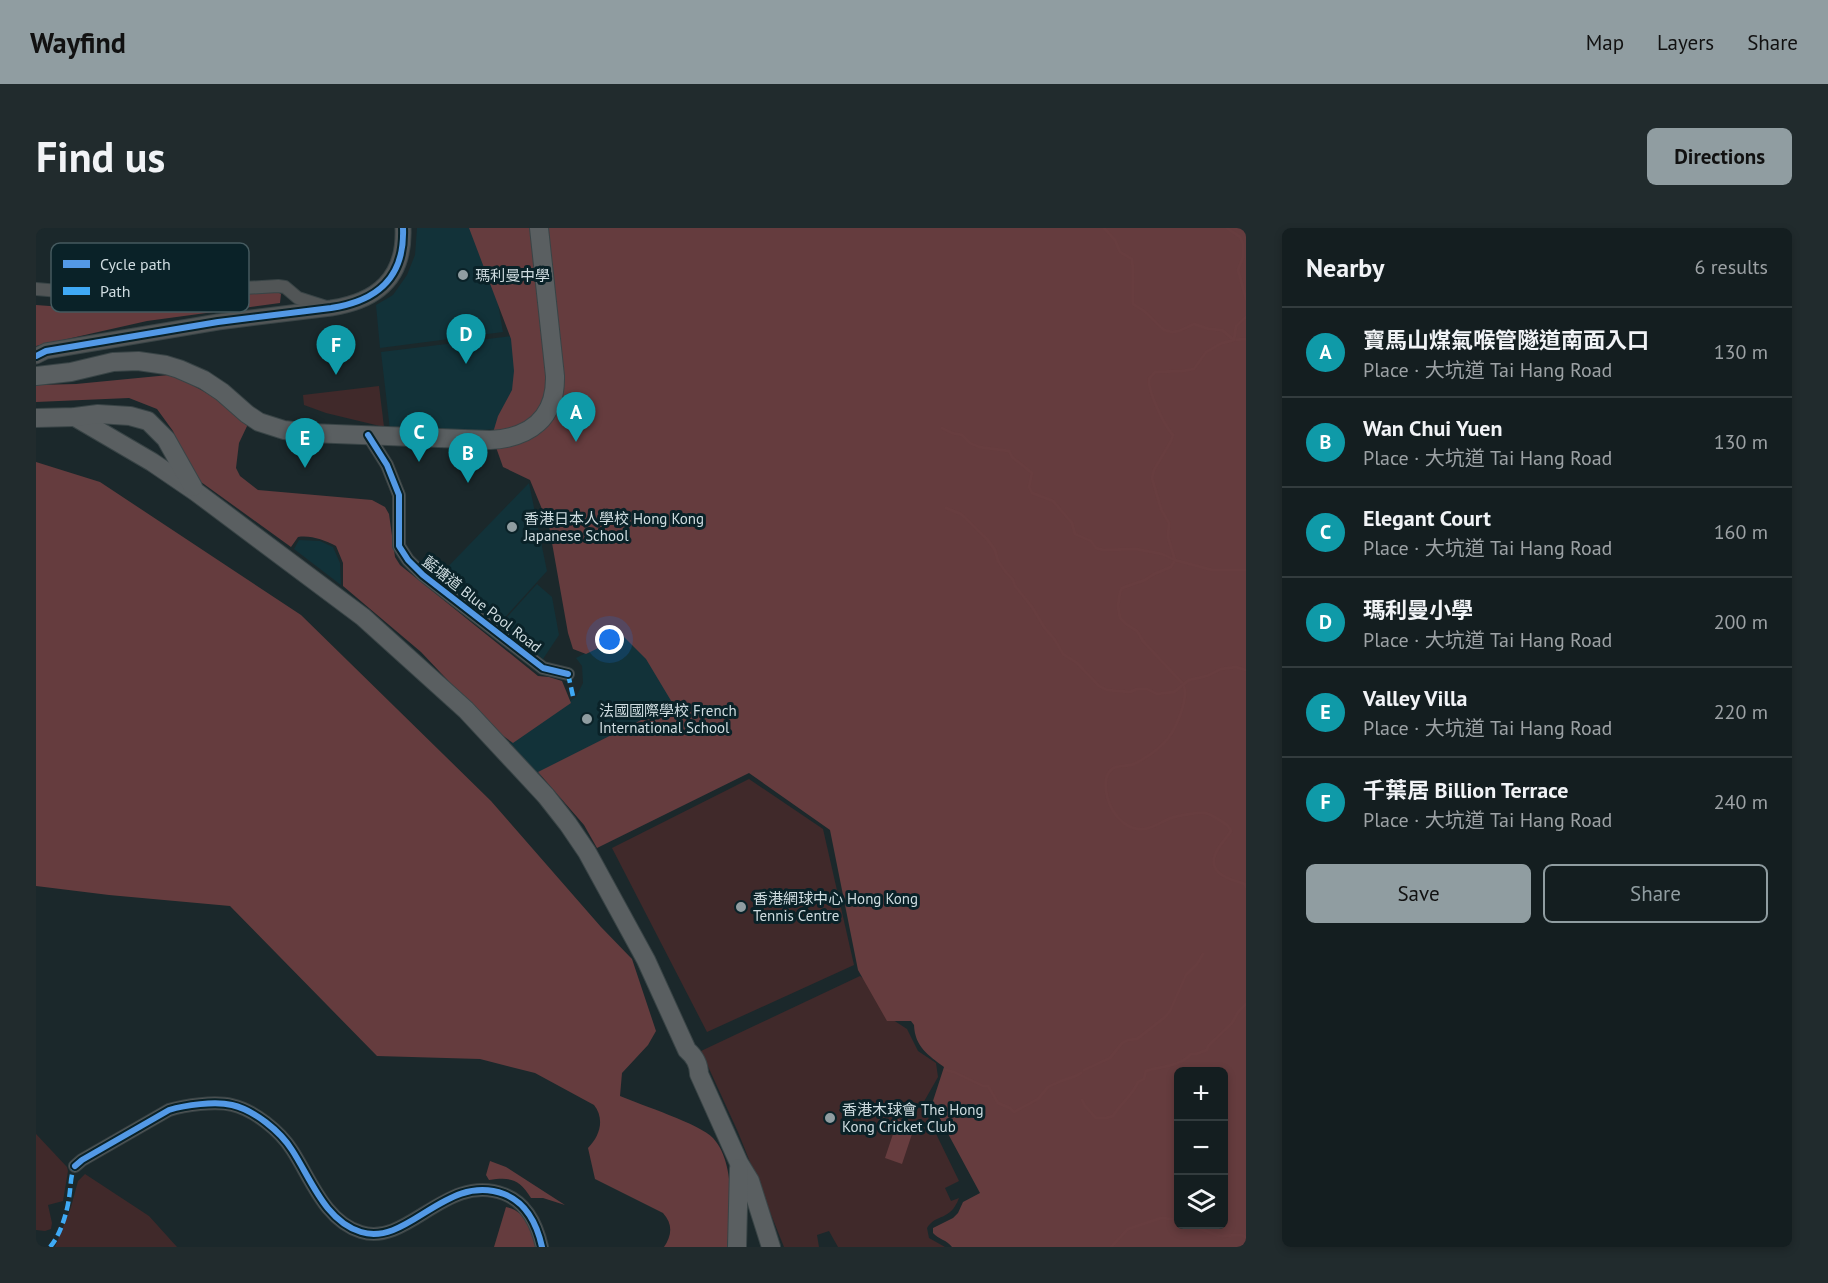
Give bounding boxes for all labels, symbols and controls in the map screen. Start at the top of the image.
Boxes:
text: Wayfind [30,24,126,61]
text: Map [1586,29,1624,56]
text: Layers [1657,29,1714,56]
text: Share [1747,29,1798,56]
button: Directions [1647,128,1792,185]
text: Find us [36,129,165,184]
legend [51,243,249,312]
text: Nearby [1306,251,1384,284]
text: Cycle path [100,254,171,274]
text: 6 results [1695,254,1768,280]
place label: 瑪利曼中學 [475,266,550,285]
marker: 瑪利曼中學 [456,268,470,282]
text: Path [100,281,131,301]
pin: D [446,314,486,364]
pin: F [316,326,356,375]
text: 寶馬山煤氣喉管隧道南面入口 [1363,326,1649,354]
text: A [1319,339,1332,365]
text: 130 m [1714,339,1768,365]
text: Place · 大坑道 Tai Hang Road [1363,357,1612,383]
pin: A [556,392,596,442]
pin: C [400,412,439,462]
text: Wan Chui Yuen [1363,414,1502,442]
pin: E [286,418,324,468]
text: B [1320,429,1331,455]
text: 130 m [1714,429,1768,455]
pin: B [448,434,488,483]
text: Place · 大坑道 Tai Hang Road [1363,445,1612,471]
text: Elegant Court [1363,504,1491,532]
place label: 香港日本人學校 Hong Kong Japanese School [523,509,704,545]
text: C [1320,519,1331,545]
text: 160 m [1714,519,1768,545]
marker: 香港日本人學校 Hong Kong Japanese School [505,520,519,534]
text: Place · 大坑道 Tai Hang Road [1363,535,1612,561]
street label: 藍塘道 Blue Pool Road [419,552,545,656]
text: 瑪利曼小學 [1363,596,1473,624]
text: D [1319,609,1332,635]
text: 200 m [1714,609,1768,635]
your location [595,625,624,654]
text: Place · 大坑道 Tai Hang Road [1363,627,1612,653]
text: Valley Villa [1363,684,1467,712]
text: E [1320,699,1331,725]
text: 220 m [1714,699,1768,725]
place label: 法國國際學校 French International School [599,701,737,737]
marker: 法國國際學校 French International School [580,712,594,726]
text: Place · 大坑道 Tai Hang Road [1363,715,1612,741]
text: 千葉居 Billion Terrace [1363,776,1568,804]
text: F [1320,789,1331,815]
text: 240 m [1714,789,1768,815]
text: Place · 大坑道 Tai Hang Road [1363,807,1612,833]
button: Save [1306,864,1531,923]
button: Share [1543,864,1768,923]
place label: 香港網球中心 Hong Kong Tennis Centre [753,889,918,925]
marker: 香港網球中心 Hong Kong Tennis Centre [734,900,748,914]
map controls [1174,1067,1228,1229]
button: + [1174,1067,1228,1121]
place label: 香港木球會 The Hong Kong Cricket Club [842,1100,984,1136]
marker: 香港木球會 The Hong Kong Cricket Club [823,1111,837,1125]
button: − [1174,1121,1228,1175]
button: layers [1174,1175,1228,1229]

